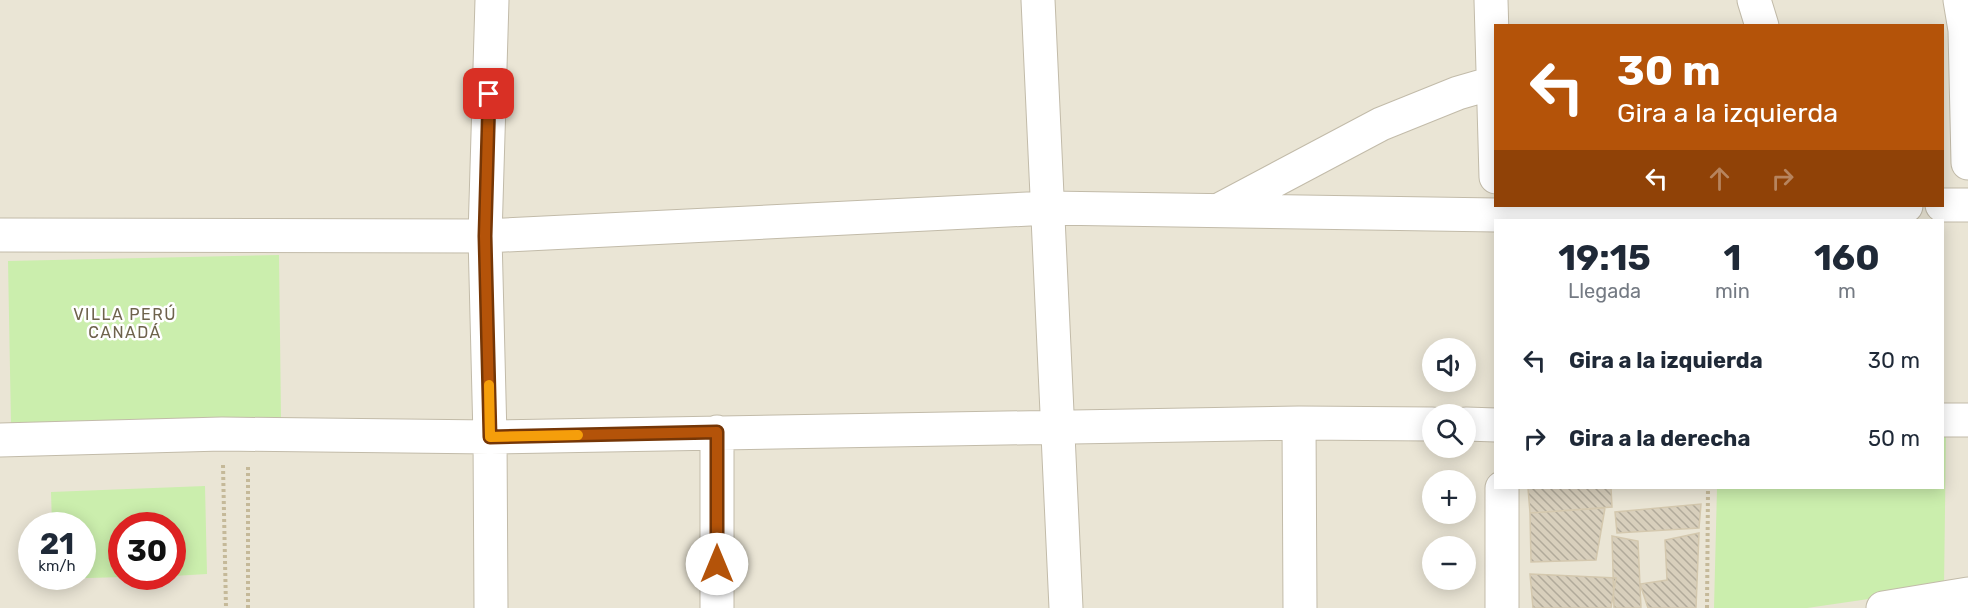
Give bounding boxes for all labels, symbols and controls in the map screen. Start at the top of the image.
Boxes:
text: 30 m [1617,46,1721,96]
icon: left [1518,48,1596,126]
pin [463,68,514,119]
icon: arrive [472,77,505,110]
text: Gira a la izquierda [1617,97,1838,129]
icon: left [1640,162,1673,195]
icon: ahead [1703,162,1736,195]
icon: right [1766,162,1799,195]
text: 19:15 [1558,236,1651,279]
text: 1 [1723,236,1741,279]
text: 160 [1814,236,1880,279]
text: Llegada [1568,279,1641,303]
text: min [1715,279,1750,303]
text: m [1838,279,1856,303]
district label: VILLA PERÚ CANADÁ [73,304,177,342]
map controls [1422,338,1476,590]
button: sound [1422,338,1476,392]
icon: left [1518,344,1551,377]
text: Gira a la izquierda [1569,347,1763,374]
text: 30 m [1868,347,1920,374]
button: search [1422,404,1476,458]
icon: right [1518,422,1551,455]
text: Gira a la derecha [1569,425,1750,452]
text: 50 m [1868,425,1920,452]
button: + [1422,470,1476,524]
speed limit sign: 30 [108,512,186,590]
text: 21 [40,526,74,562]
position arrow [685,532,749,596]
button: − [1422,536,1476,590]
text: km/h [38,557,76,575]

